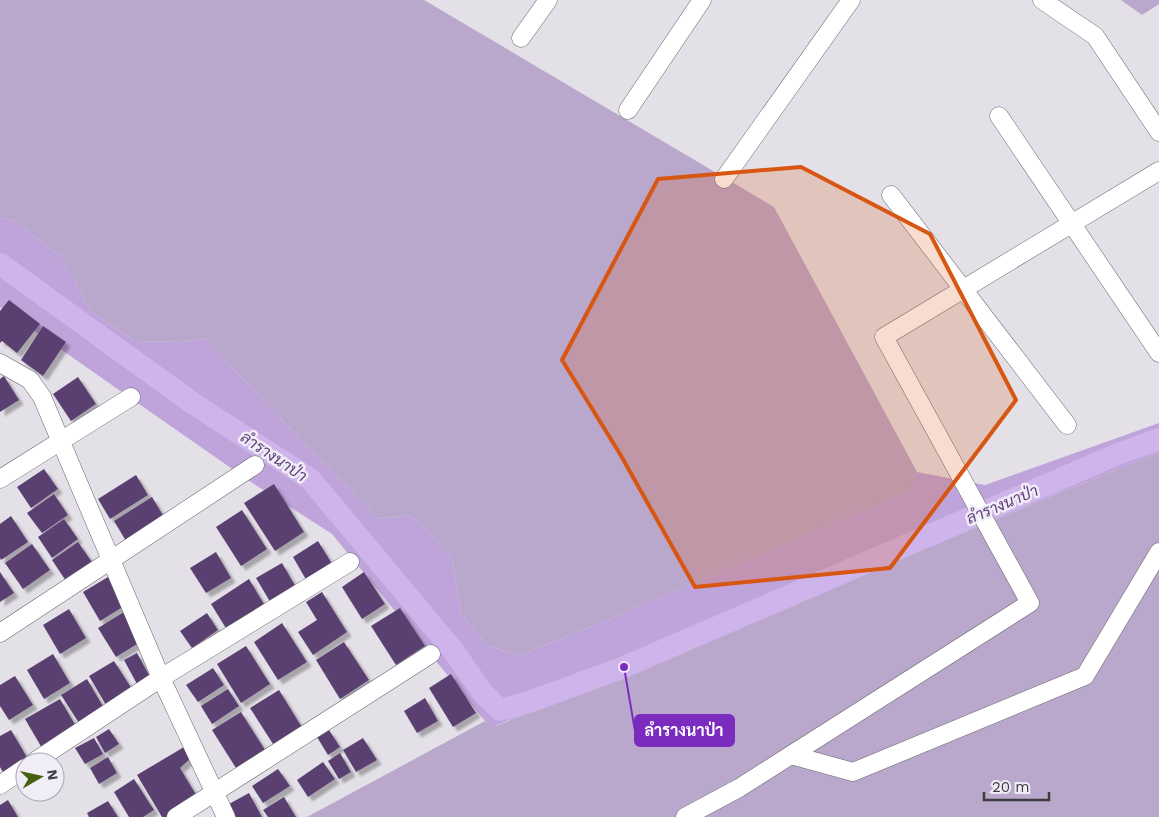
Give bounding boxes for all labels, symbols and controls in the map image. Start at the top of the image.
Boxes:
water label: ลำรางนาป่า [237,427,311,486]
water label: ลำรางนาป่า [963,481,1041,528]
callout: ลำรางนาป่า [635,715,734,746]
text: ลำรางนาป่า [644,721,724,740]
north arrow [15,752,65,802]
text: N [44,769,62,781]
scale bar [984,770,1049,802]
text: 20 m [992,778,1030,796]

